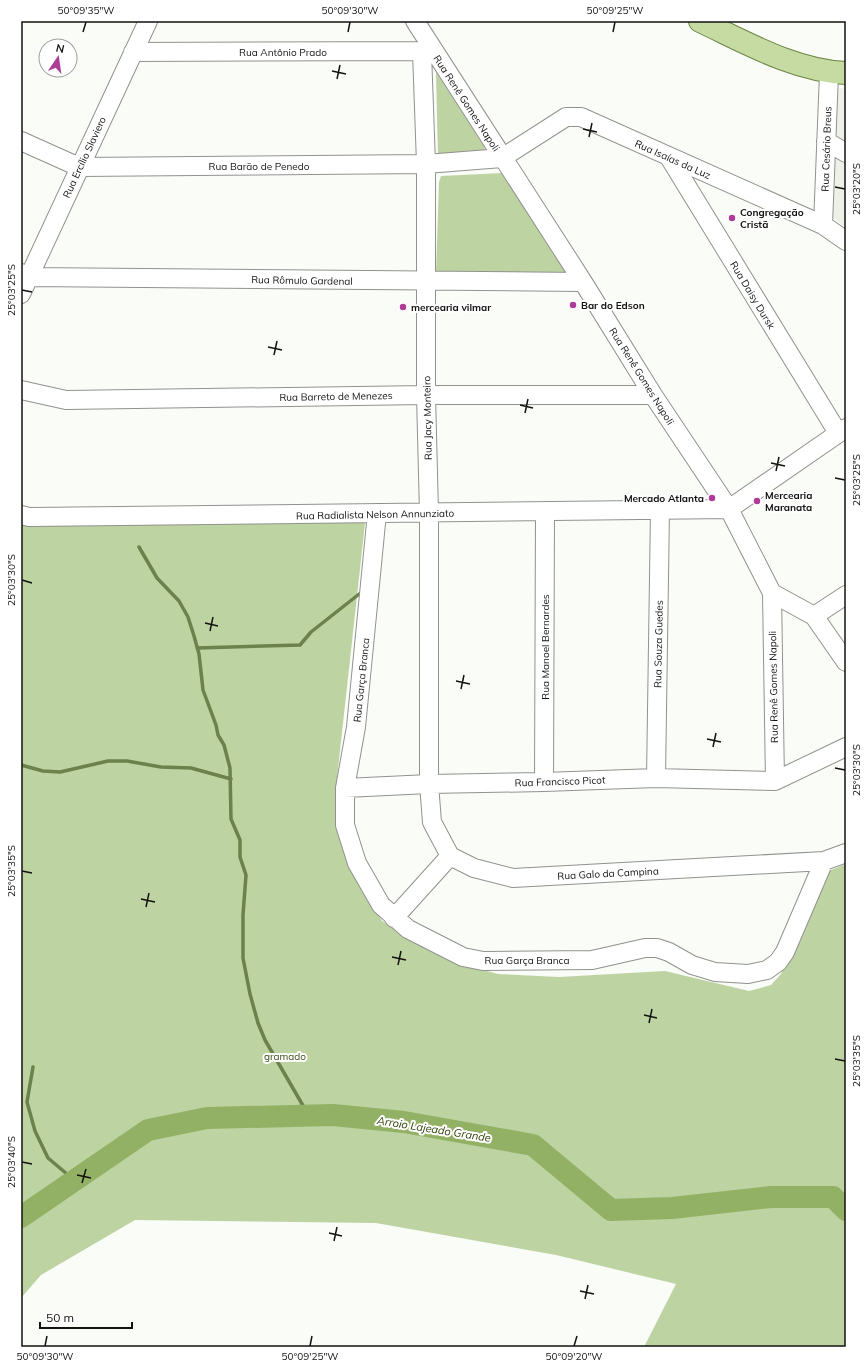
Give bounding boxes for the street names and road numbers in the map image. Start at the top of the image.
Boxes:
street label: Rua Antônio Prado [239,46,327,59]
street label: Rua Renê Gomes Napoli [431,53,503,154]
street label: Rua Cesário Breus [819,106,834,192]
street label: Rua Ercílio Slaviero [60,114,109,200]
street label: Rua Isaías da Luz [633,137,713,182]
street label: Rua Barão de Penedo [209,160,310,173]
street label: Rua Daisy Dursk [727,259,778,332]
street label: Rua Rômulo Gardenal [251,273,353,288]
street label: Rua Renê Gomes Napoli [606,325,677,427]
street label: Rua Jacy Monteiro [420,376,435,460]
street label: Rua Barreto de Menezes [279,389,393,404]
street label: Rua Radialista Nelson Annunziato [296,507,455,522]
street label: Rua Manoel Bernardes [539,594,552,700]
street label: Rua Souza Guedes [651,600,666,688]
street label: Rua Renê Gomes Napoli [766,631,781,743]
street label: Rua Garça Branca [351,637,372,723]
street label: Rua Francisco Picot [515,773,606,790]
street label: Rua Galo da Campina [557,864,659,883]
street label: Rua Garça Branca [485,954,569,967]

